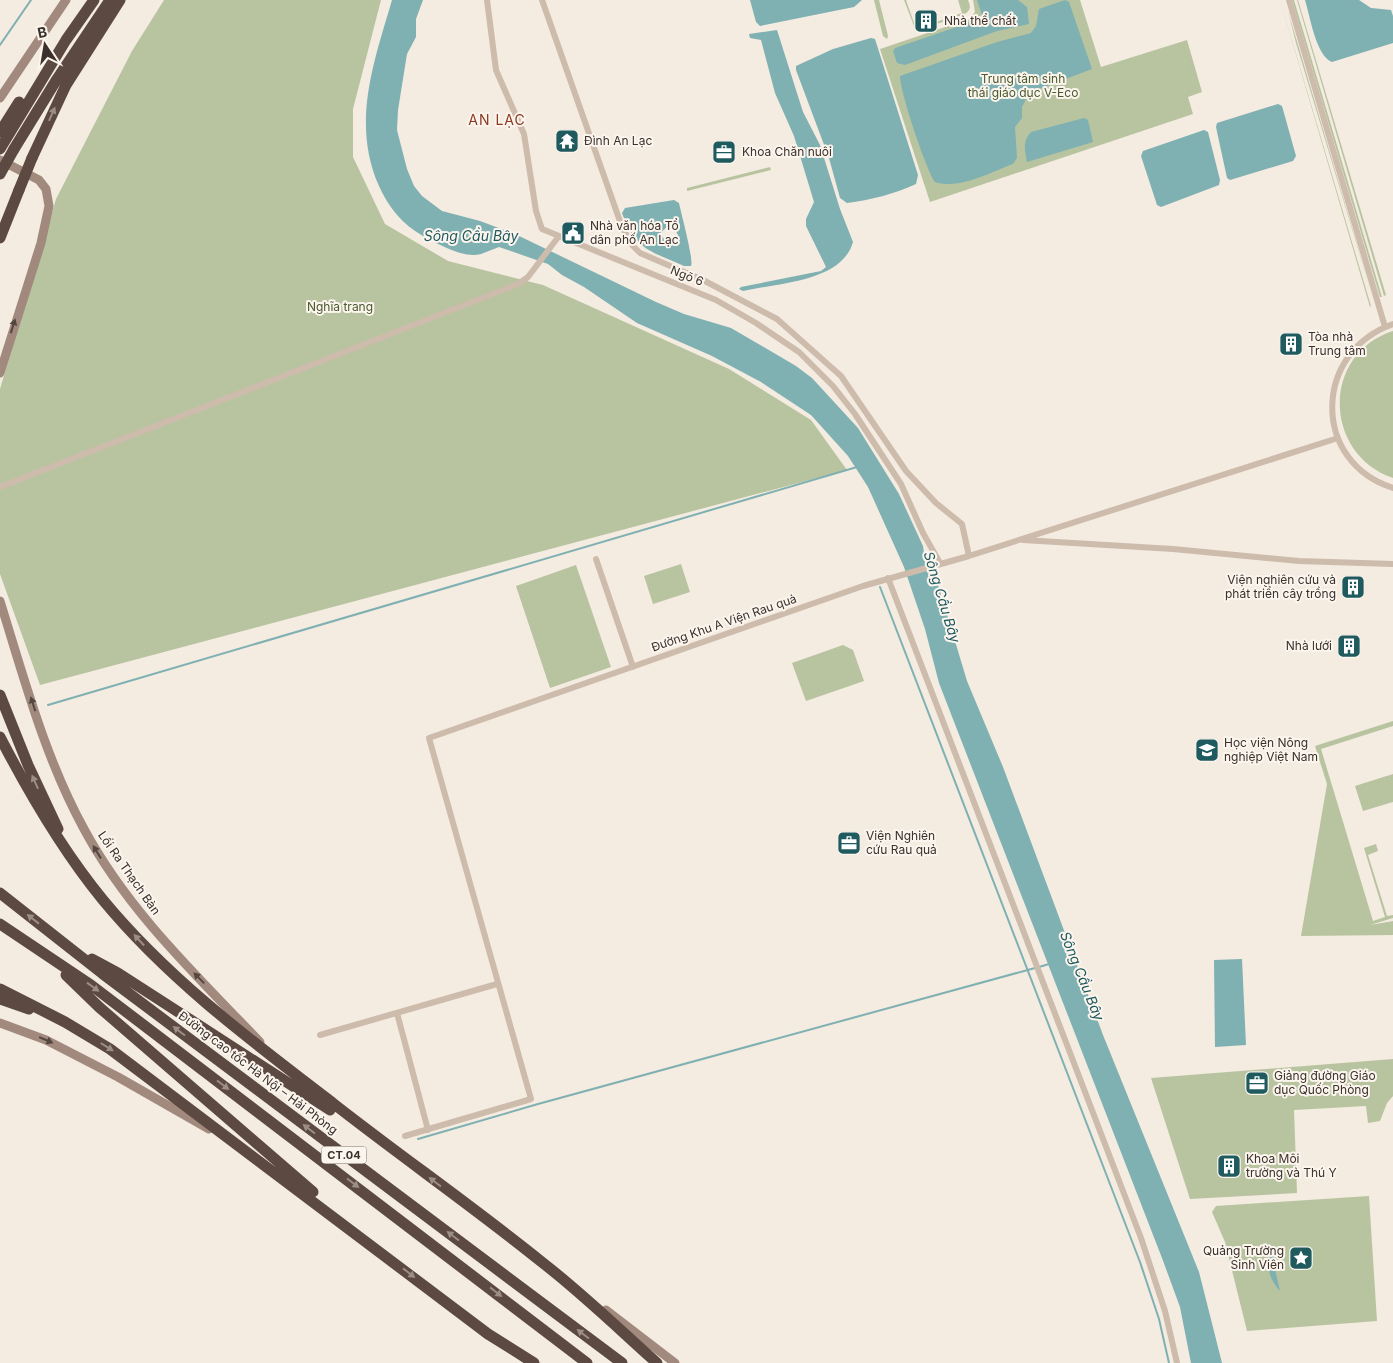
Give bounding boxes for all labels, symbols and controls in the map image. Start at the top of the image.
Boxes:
building icon: Nhà thể chất [913,8,939,34]
place label: Nhà thể chất [944,13,1016,28]
north arrow [20,20,70,70]
text: B [36,23,48,41]
park label: Trung tâm sinh thái giáo dục V-Eco [968,71,1078,100]
one-way arrow [49,107,57,121]
district label: AN LẠC [468,111,526,128]
temple icon: Đình An Lạc [554,128,580,154]
place label: Đình An Lạc [584,133,652,148]
office icon: Khoa Chăn nuôi [711,139,737,165]
place label: Khoa Chăn nuôi [742,144,832,159]
place label: Nhà văn hóa Tổ dân phố An Lạc [590,218,679,247]
public building icon: Nhà văn hóa Tổ dân phố An Lạc [560,220,586,246]
water label: Sông Cầu Bây [424,227,519,244]
street label: Ngõ 6 [668,262,706,289]
park label: Nghĩa trang [307,299,373,314]
one-way arrow [10,318,18,333]
place label: Tòa nhà Trung tâm [1308,329,1366,358]
building icon: Tòa nhà Trung tâm [1278,331,1304,357]
water label: Sông Cầu Bây [921,549,965,646]
place label: Viện nghiên cứu và phát triển cây trồng [1225,572,1336,601]
building icon: Viện nghiên cứu và phát triển cây trồng [1340,574,1366,600]
street label: Đường Khu A Viện Rau quả [649,591,798,654]
building icon: Nhà lưới [1336,633,1362,659]
place label: Nhà lưới [1286,638,1332,653]
one-way arrow [28,696,36,711]
place label: Học viện Nông nghiệp Việt Nam [1224,735,1318,764]
school or university icon: Học viện Nông nghiệp Việt Nam [1194,737,1220,763]
one-way arrow [31,775,39,789]
street label: Lối Ra Thạch Bàn [95,828,164,917]
place label: Viện Nghiên cứu Rau quả [866,828,937,857]
office icon: Viện Nghiên cứu Rau quả [836,830,862,856]
one-way arrow [93,845,102,859]
one-way arrow [26,914,40,924]
water label: Sông Cầu Bây [1057,929,1108,1024]
one-way arrow [133,935,145,947]
one-way arrow [193,972,205,984]
one-way arrow [87,982,100,992]
street label: Đường cao tốc Hà Nội – Hải Phòng [176,1008,341,1137]
one-way arrow [173,1026,186,1037]
one-way arrow [39,1037,53,1045]
one-way arrow [100,1043,113,1052]
place label: Giảng đường Giáo dục Quốc Phòng [1274,1068,1376,1097]
office icon: Giảng đường Giáo dục Quốc Phòng [1244,1070,1270,1096]
one-way arrow [216,1080,230,1090]
one-way arrow [303,1123,316,1134]
road number: CT.04 [322,1146,366,1164]
place label: Khoa Môi trường và Thú Y [1246,1151,1337,1180]
building icon: Khoa Môi trường và Thú Y [1216,1153,1242,1179]
one-way arrow [428,1177,442,1187]
one-way arrow [346,1178,360,1188]
one-way arrow [447,1231,460,1242]
place label: Quảng Trường Sinh Viên [1203,1243,1284,1272]
place icon: Quảng Trường Sinh Viên [1288,1245,1314,1271]
one-way arrow [402,1268,416,1278]
one-way arrow [489,1287,502,1298]
one-way arrow [576,1329,590,1339]

